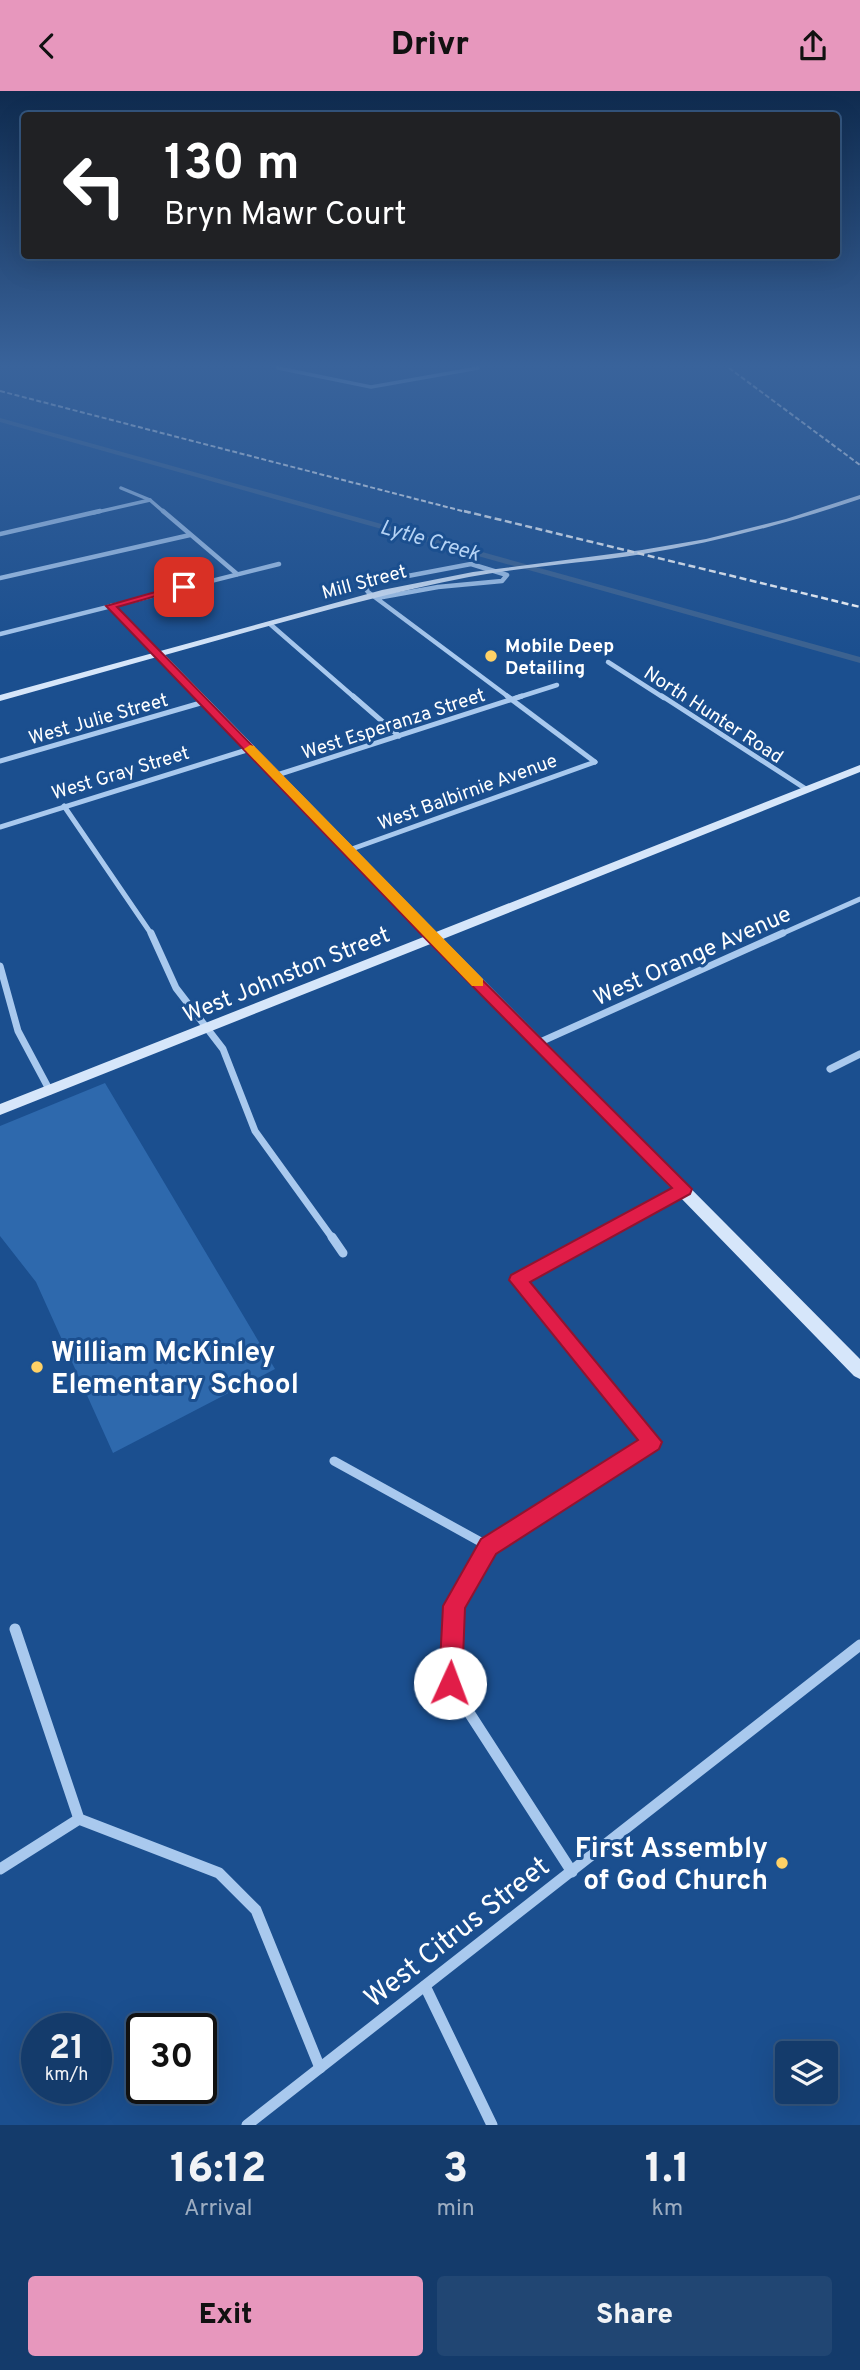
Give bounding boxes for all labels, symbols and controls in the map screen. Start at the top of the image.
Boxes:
text: Drivr [391,26,469,66]
icon: back [28,27,66,65]
icon: share [794,27,832,65]
text: 130 m [164,135,300,197]
icon: left [49,140,140,231]
text: Bryn Mawr Court [164,196,407,236]
water label: Lytle Creek [377,514,483,569]
pin [154,557,214,617]
street label: Mill Street [319,560,410,606]
icon: arrive [165,568,203,606]
place label: Mobile Deep Detailing [505,635,614,681]
marker: Mobile Deep Detailing [483,648,499,664]
street label: North Hunter Road [639,662,787,770]
street label: West Esperanza Street [299,684,488,766]
street label: West Julie Street [26,689,171,751]
street label: West Gray Street [49,742,192,806]
street label: West Balbirnie Avenue [375,749,561,837]
street label: West Orange Avenue [590,901,796,1014]
street label: West Johnston Street [179,922,395,1031]
place label: William McKinley Elementary School [51,1336,299,1404]
marker: William McKinley Elementary School [29,1359,45,1375]
position arrow [413,1646,487,1720]
place label: First Assembly of God Church [575,1832,768,1900]
street label: West Citrus Street [358,1850,558,2017]
marker: First Assembly of God Church [774,1855,790,1871]
speed limit sign: 30 [126,2013,217,2104]
text: 21 [49,2027,84,2071]
map controls [775,2041,838,2104]
button: layers [775,2041,838,2104]
text: km/h [45,2064,88,2087]
text: 16:12 [170,2144,267,2197]
text: 3 [443,2144,468,2197]
text: 1.1 [645,2144,690,2197]
text: Arrival [184,2195,253,2224]
text: min [437,2195,475,2224]
text: km [651,2195,683,2224]
button: Exit [28,2276,423,2356]
button: Share [437,2276,832,2356]

